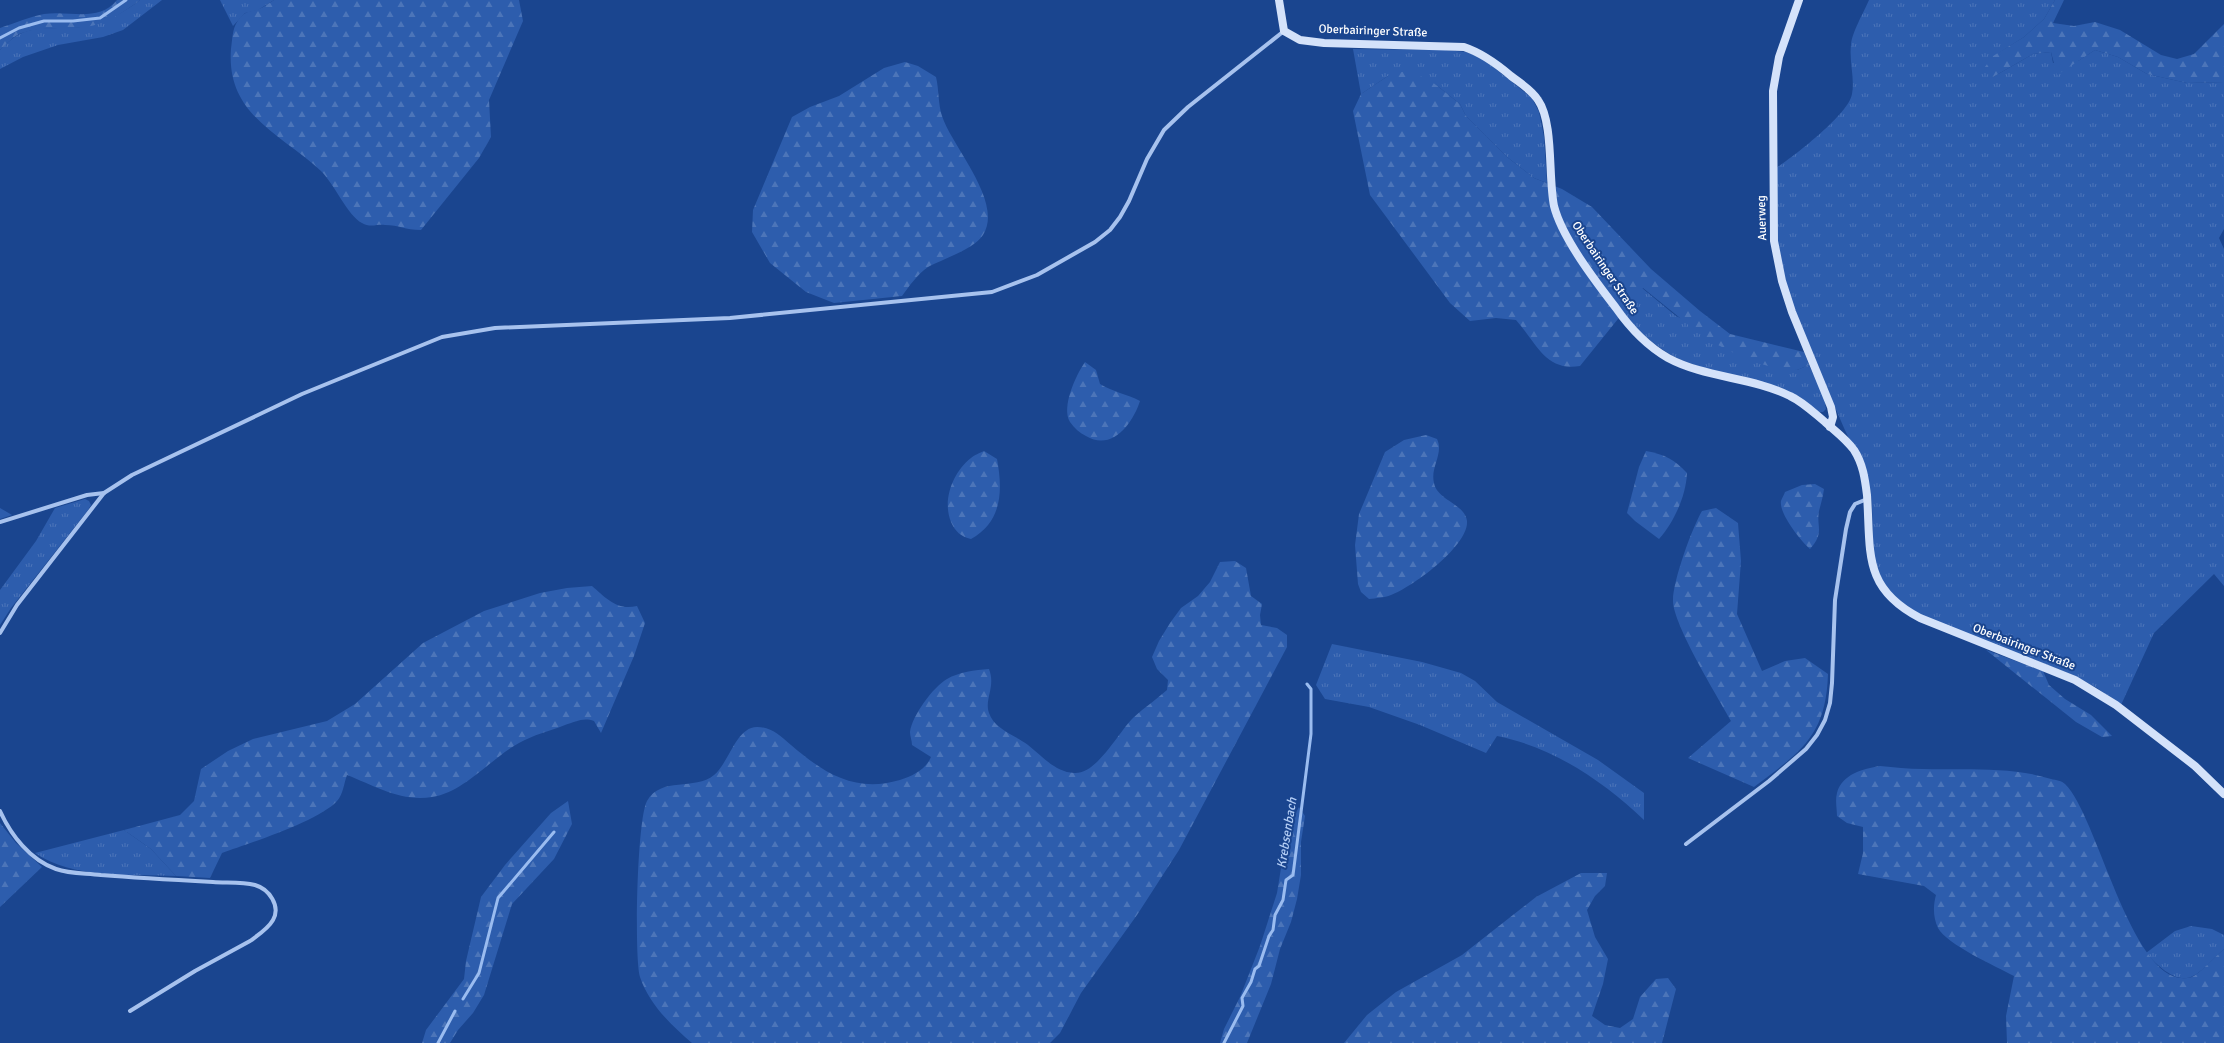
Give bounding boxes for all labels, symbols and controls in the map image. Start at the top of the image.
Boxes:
street label: Oberbairinger Straße [1318,22,1428,40]
street label: Auerweg [1754,195,1770,241]
street label: Oberbairinger Straße [1568,219,1642,317]
street label: Oberbairinger Straße [1970,620,2078,674]
water label: Krebsenbach [1274,796,1301,870]

